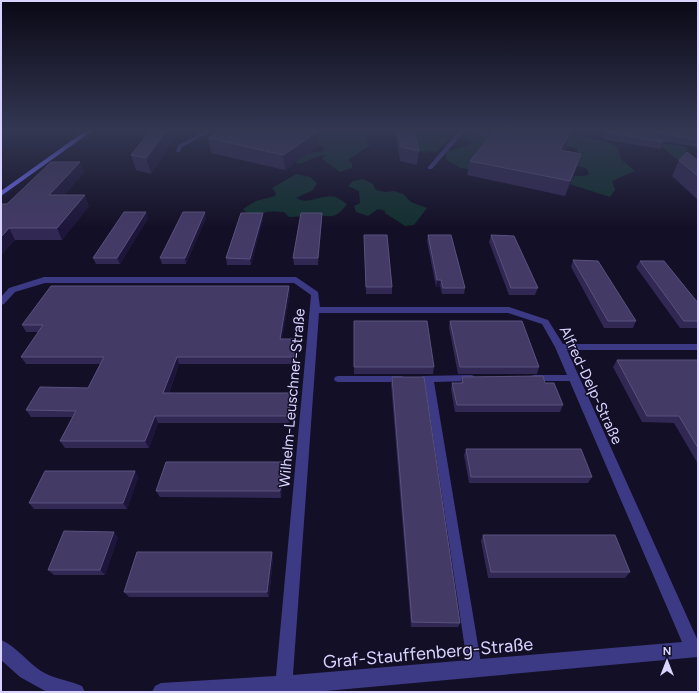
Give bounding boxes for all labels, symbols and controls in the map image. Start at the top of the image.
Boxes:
street label: Wilhelm-Leuschner-Straße [275,308,309,488]
street label: Alfred-Delp-Straße [556,323,626,447]
street label: Graf-Stauffenberg-Straße [322,633,534,673]
north arrow [647,641,687,681]
text: N [663,645,671,658]

